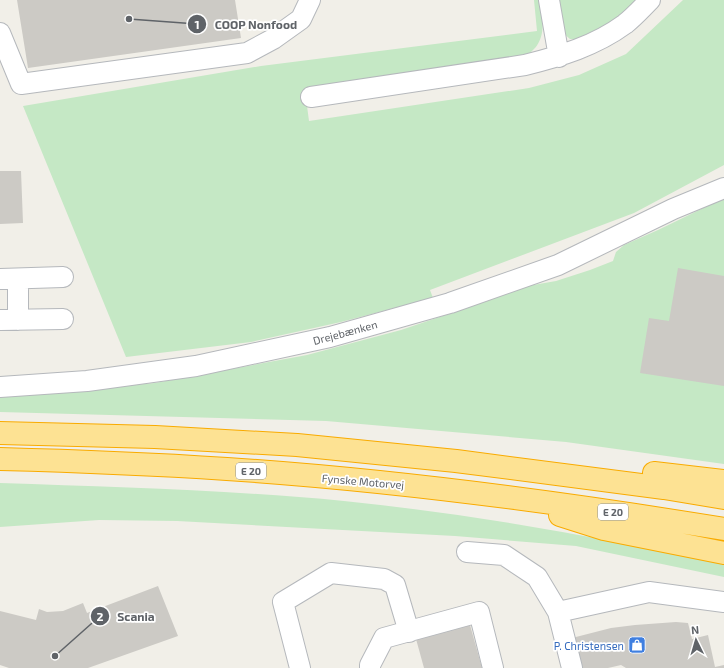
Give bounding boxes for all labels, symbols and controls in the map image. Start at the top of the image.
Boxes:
callout: COOP Nonfood [187,12,305,36]
text: 1 [194,17,200,31]
text: COOP Nonfood [215,17,297,31]
street label: Drejebænken [311,317,379,348]
road number: E 20 [236,463,266,479]
street label: Fynske Motorvej [321,471,405,492]
road number: E 20 [598,504,628,520]
callout: Scania [90,604,163,628]
text: 2 [97,609,104,623]
text: Scania [117,609,155,623]
north arrow [676,620,716,660]
text: N [691,623,700,636]
shop icon: P. Christensen [627,635,647,655]
place label: P. Christensen [554,639,624,652]

